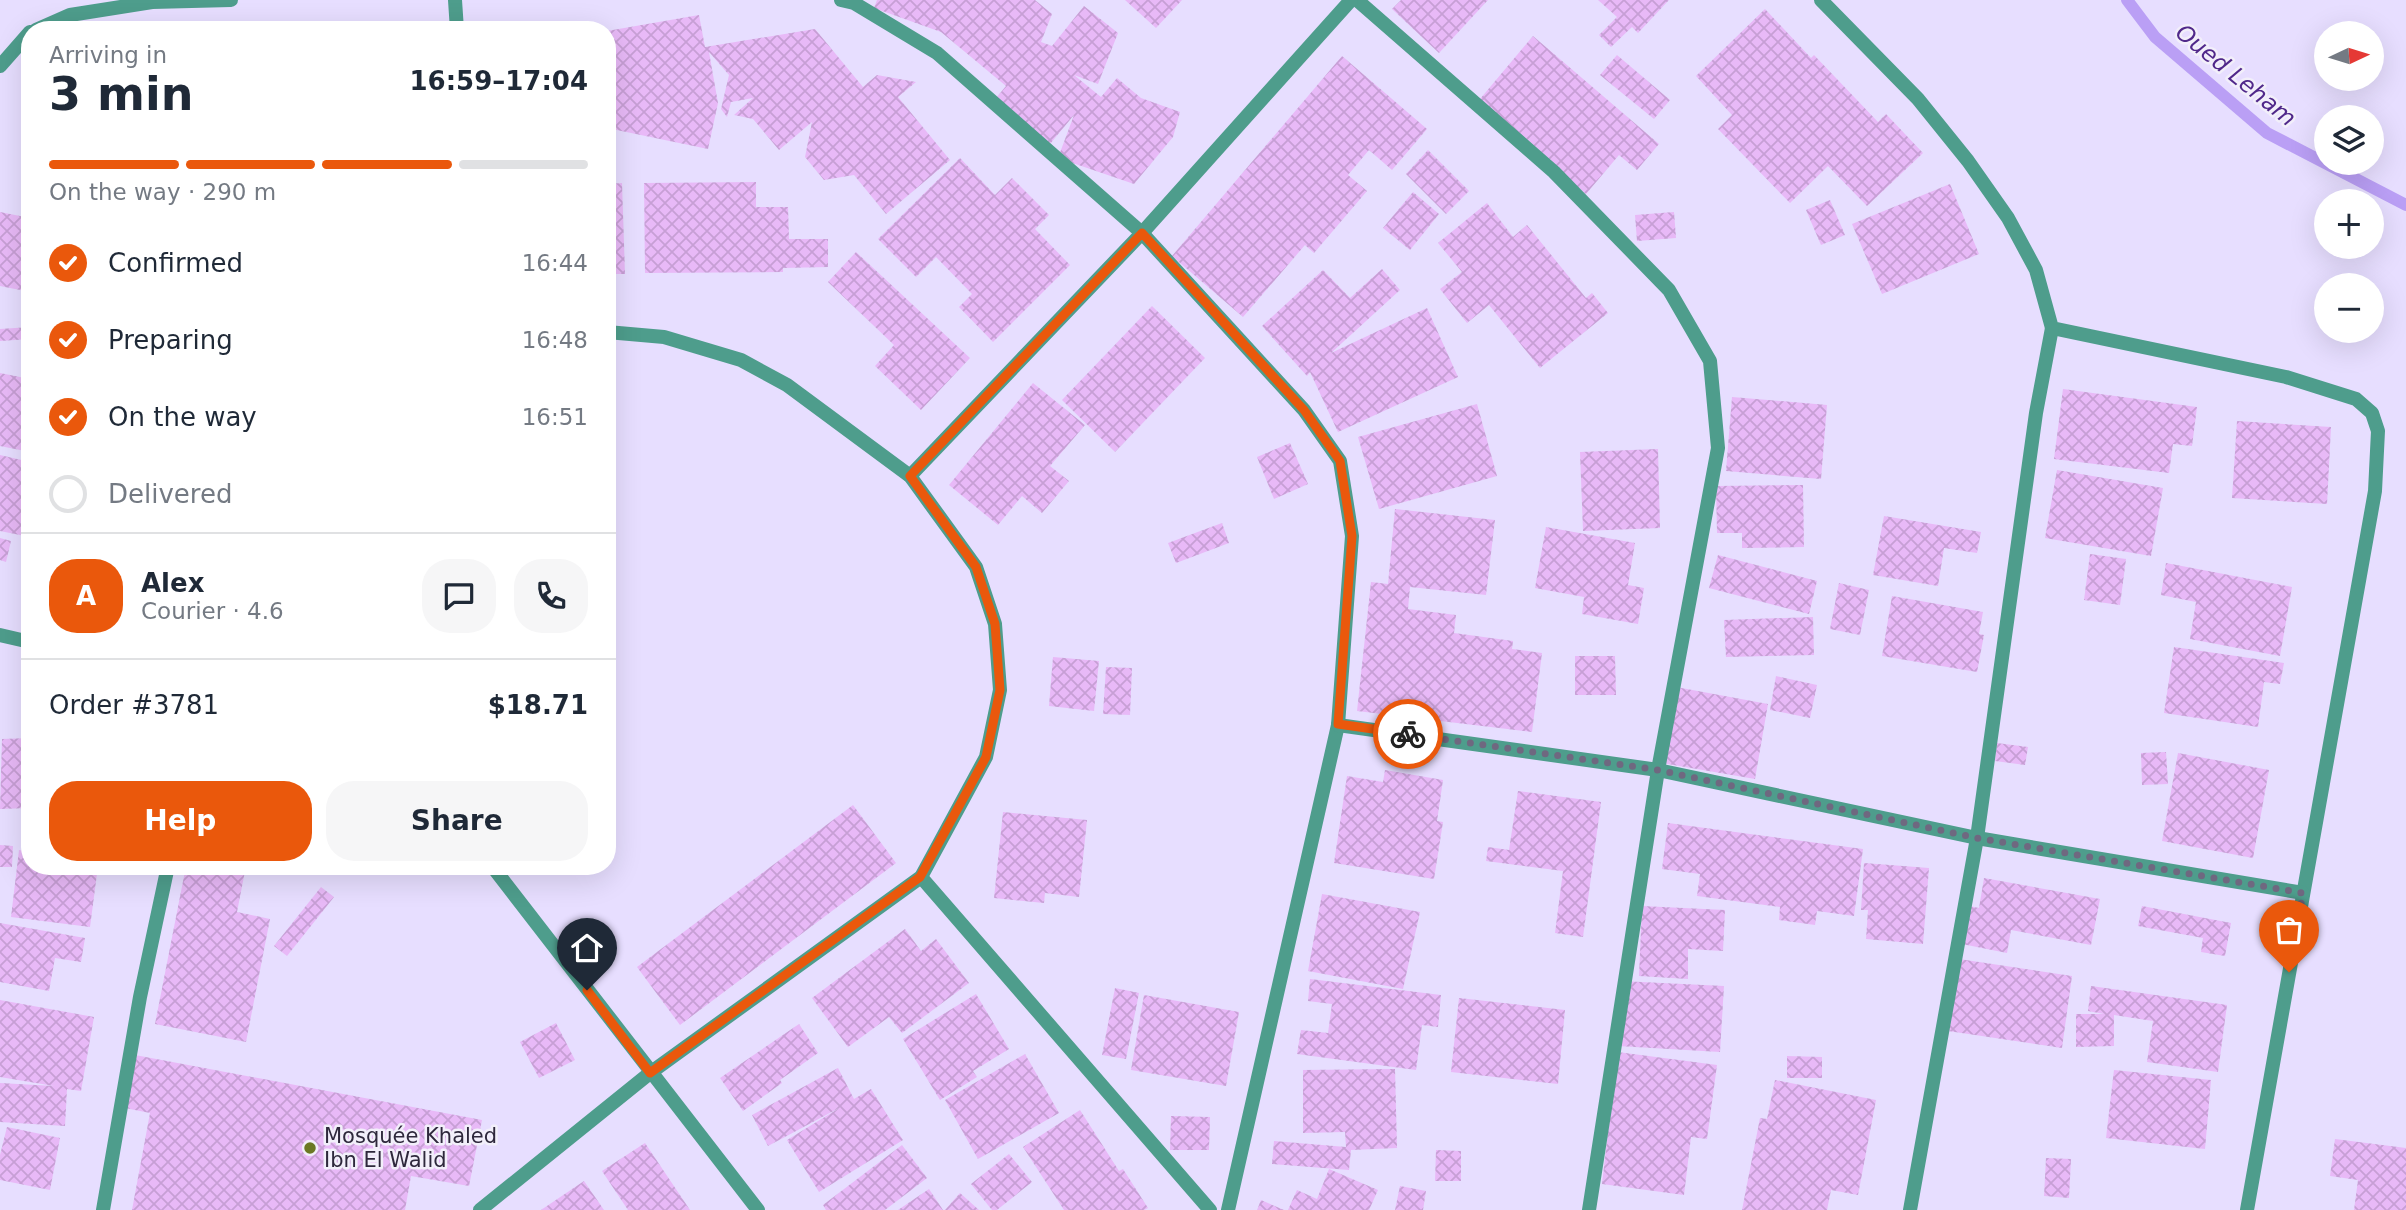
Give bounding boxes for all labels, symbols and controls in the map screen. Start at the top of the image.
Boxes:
water label: Oued Leham [2171,19,2301,131]
north arrow [2314,21,2384,91]
map controls [2314,21,2384,343]
text: Arriving in [49,42,167,68]
text: 16:59–17:04 [409,66,588,96]
text: 3 min [49,67,193,121]
button: layers [2314,105,2384,175]
text: On the way · 290 m [49,179,276,205]
button: + [2314,189,2384,259]
icon: check [49,244,87,282]
text: Confirmed [108,248,243,278]
text: 16:44 [522,250,588,276]
button: − [2314,273,2384,343]
icon: check [49,321,87,359]
text: Preparing [108,325,233,355]
text: 16:48 [522,327,588,353]
icon: check [49,398,87,436]
text: On the way [108,402,257,432]
text: 16:51 [522,404,588,430]
text: Delivered [108,479,232,509]
button: chat [422,559,496,633]
button: phone [514,559,588,633]
text: Alex [141,568,204,598]
text: A [76,581,96,611]
text: Courier · 4.6 [141,598,284,624]
text: Order #3781 [49,690,219,720]
text: $18.71 [488,690,588,720]
courier [1373,699,1443,769]
icon: bike [1389,715,1427,753]
button: Help [49,781,312,861]
button: Share [326,781,588,861]
pin [2259,900,2319,972]
icon: bag [2270,911,2308,949]
pin [557,918,617,990]
icon: home [568,929,606,967]
place label: Mosquée Khaled Ibn El Walid [324,1124,497,1172]
marker: Mosquée Khaled Ibn El Walid [302,1140,318,1156]

